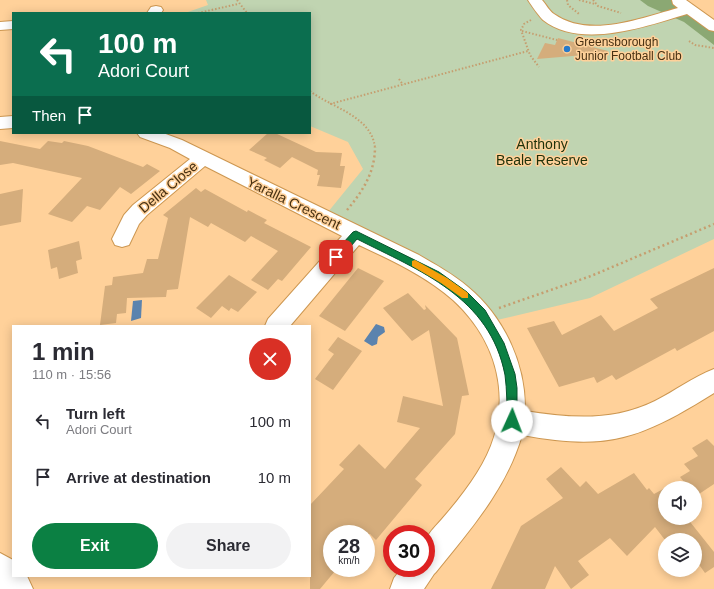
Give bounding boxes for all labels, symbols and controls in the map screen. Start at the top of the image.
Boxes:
icon: left [32,28,84,80]
text: 100 m [98,28,177,59]
place label: Greensborough Junior Football Club [575,35,682,63]
marker: Greensborough Junior Football Club [562,44,572,54]
text: Adori Court [98,61,189,81]
icon: arrive [74,104,96,126]
text: Then [32,107,66,124]
park label: Anthony Beale Reserve [496,136,588,168]
street label: Della Close [135,158,201,216]
street label: Yaralla Crescent [244,173,344,233]
pin [319,240,353,274]
icon: arrive [325,246,347,268]
text: 1 min [32,338,95,365]
button: close [249,338,291,380]
text: 110 m · 15:56 [32,367,111,382]
position arrow [491,400,533,442]
text: Turn left [66,405,125,422]
icon: left [32,410,54,432]
text: 100 m [249,413,291,430]
text: Adori Court [66,422,132,437]
icon: arrive [32,466,54,488]
text: Arrive at destination [66,469,211,486]
text: 10 m [258,469,291,486]
map controls [658,481,702,577]
button: sound [658,481,702,525]
button: Exit [32,523,158,569]
button: Share [166,523,291,569]
speed limit sign: 30 [383,525,435,577]
button: layers [658,533,702,577]
text: 28 [338,535,360,557]
text: km/h [338,555,360,566]

